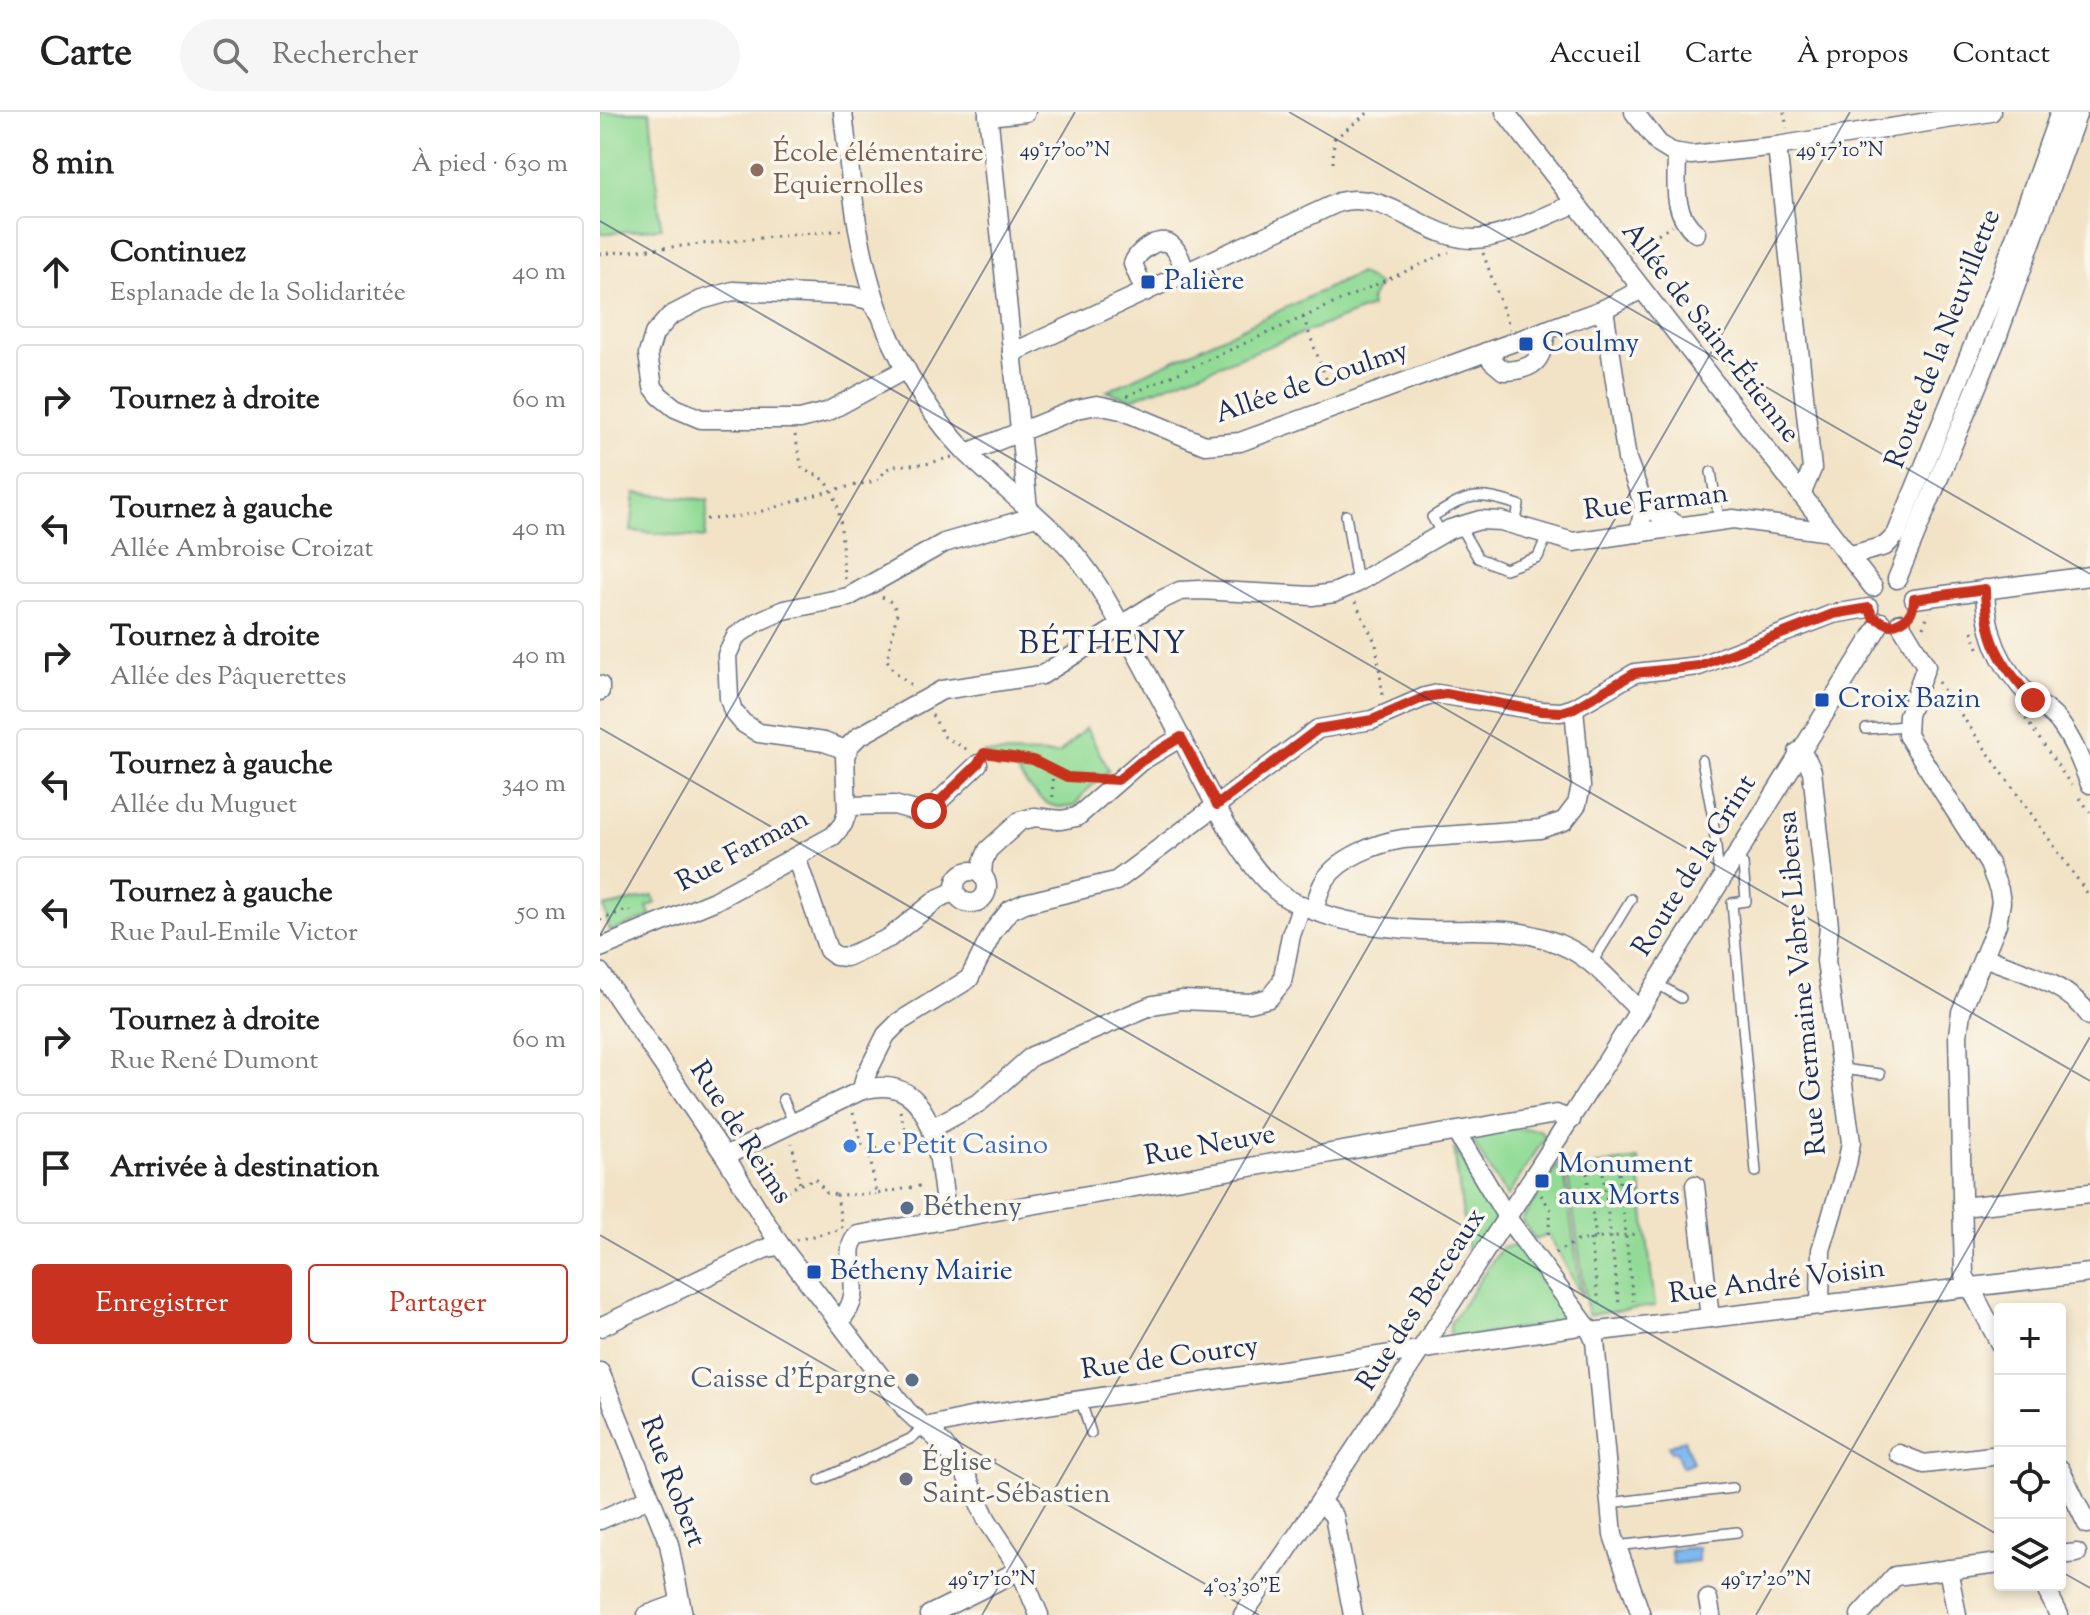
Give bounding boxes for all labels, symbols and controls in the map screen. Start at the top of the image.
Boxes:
search box [180,19,740,91]
text: Carte [40,28,132,82]
icon: search [208,33,252,77]
text: Rechercher [272,34,419,77]
text: Accueil [1549,35,1641,75]
text: Carte [1685,35,1753,75]
text: À propos [1797,35,1908,75]
text: Contact [1952,35,2050,75]
place label: École élémentaire Equiernolles [773,134,984,206]
text: 49°17'00"N [1020,137,1110,166]
text: 49°17'10"N [1796,137,1884,166]
text: 8 min [32,140,114,189]
text: À pied · 630 m [411,146,568,183]
marker: École élémentaire Equiernolles [748,161,766,179]
street label: Route de la Neuvillette [1876,204,2012,474]
street label: Allée de Saint-Étienne [1611,214,1809,452]
text: Continuez [110,232,246,275]
icon: ahead [34,250,78,294]
text: 40 m [512,254,566,291]
place label: Palière [1164,262,1245,302]
marker: Palière [1139,273,1157,291]
text: Esplanade de la Solidaritée [110,275,406,312]
place label: Coulmy [1542,324,1639,364]
street label: Allée de Coulmy [1210,331,1414,435]
marker: Coulmy [1517,335,1535,353]
icon: right [34,378,78,422]
text: Tournez à droite [110,379,320,422]
text: 60 m [512,382,566,419]
street label: Rue Farman [1582,474,1730,532]
text: Tournez à gauche [110,488,333,531]
icon: left [34,506,78,550]
text: 40 m [512,510,566,547]
text: Allée Ambroise Croizat [110,531,373,568]
text: Tournez à droite [110,616,320,659]
district label: BÉTHENY [1019,622,1187,668]
icon: right [34,634,78,678]
text: 40 m [512,638,566,675]
text: Allée des Pâquerettes [110,659,347,696]
place label: Croix Bazin [1838,680,1981,720]
route end [2015,682,2051,718]
marker: Croix Bazin [1813,691,1831,709]
text: Tournez à gauche [110,744,333,787]
icon: left [34,762,78,806]
text: 340 m [502,766,566,803]
street label: Route de la Grint [1623,767,1767,965]
text: Allée du Muguet [110,787,297,824]
route start [911,793,947,829]
street label: Rue Farman [670,799,816,903]
street label: Rue Germaine Vabre Libersa [1768,809,1838,1157]
text: Tournez à gauche [110,872,333,915]
icon: left [34,890,78,934]
text: 50 m [516,894,566,931]
text: Rue Paul-Emile Victor [110,915,358,952]
text: Tournez à droite [110,1000,320,1043]
icon: right [34,1018,78,1062]
text: 60 m [512,1022,566,1059]
text: Rue René Dumont [110,1043,318,1080]
street label: Rue de Reims [679,1054,801,1212]
street label: Rue Neuve [1141,1115,1279,1177]
place label: Le Petit Casino [866,1126,1048,1166]
marker: Le Petit Casino [841,1137,859,1155]
place label: Monument aux Morts [1558,1145,1693,1217]
icon: arrive [34,1146,78,1190]
text: Arrivée à destination [110,1147,379,1190]
marker: Monument aux Morts [1533,1172,1551,1190]
place label: Bétheny [923,1188,1022,1228]
marker: Bétheny [898,1199,916,1217]
street label: Rue des Berceaux [1348,1201,1496,1399]
street label: Rue André Voisin [1667,1249,1887,1315]
place label: Bétheny Mairie [830,1252,1013,1292]
marker: Bétheny Mairie [805,1263,823,1281]
button: Enregistrer [32,1264,292,1344]
button: Partager [308,1264,568,1344]
map controls [1994,1303,2066,1591]
button: + [1994,1303,2066,1375]
street label: Rue de Courcy [1079,1327,1261,1391]
place label: Caisse d'Épargne [691,1360,896,1400]
marker: Caisse d'Épargne [903,1371,921,1389]
button: − [1994,1375,2066,1447]
street label: Rue Robert [629,1411,715,1554]
place label: Église Saint-Sébastien [922,1443,1111,1515]
button: locate [1994,1447,2066,1519]
marker: Église Saint-Sébastien [897,1470,915,1488]
button: layers [1994,1519,2066,1591]
text: 49°17'10"N [948,1566,1036,1595]
text: 49°17'20"N [1721,1566,1811,1595]
text: 4°03'30"E [1203,1573,1281,1602]

